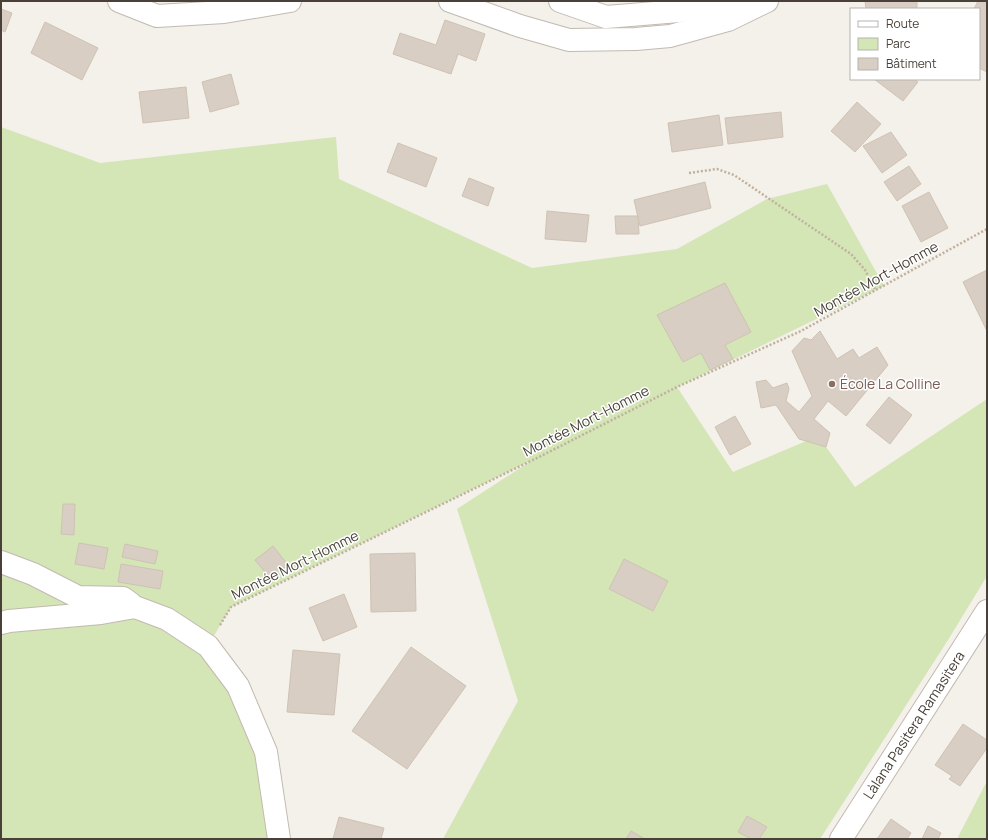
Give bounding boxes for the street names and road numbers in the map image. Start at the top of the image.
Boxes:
street label: Montée Mort-Homme [810,236,941,321]
street label: Montée Mort-Homme [519,380,652,461]
street label: Montée Mort-Homme [228,525,362,604]
street label: Làlana Pasitera Ramasitera [858,647,969,803]

